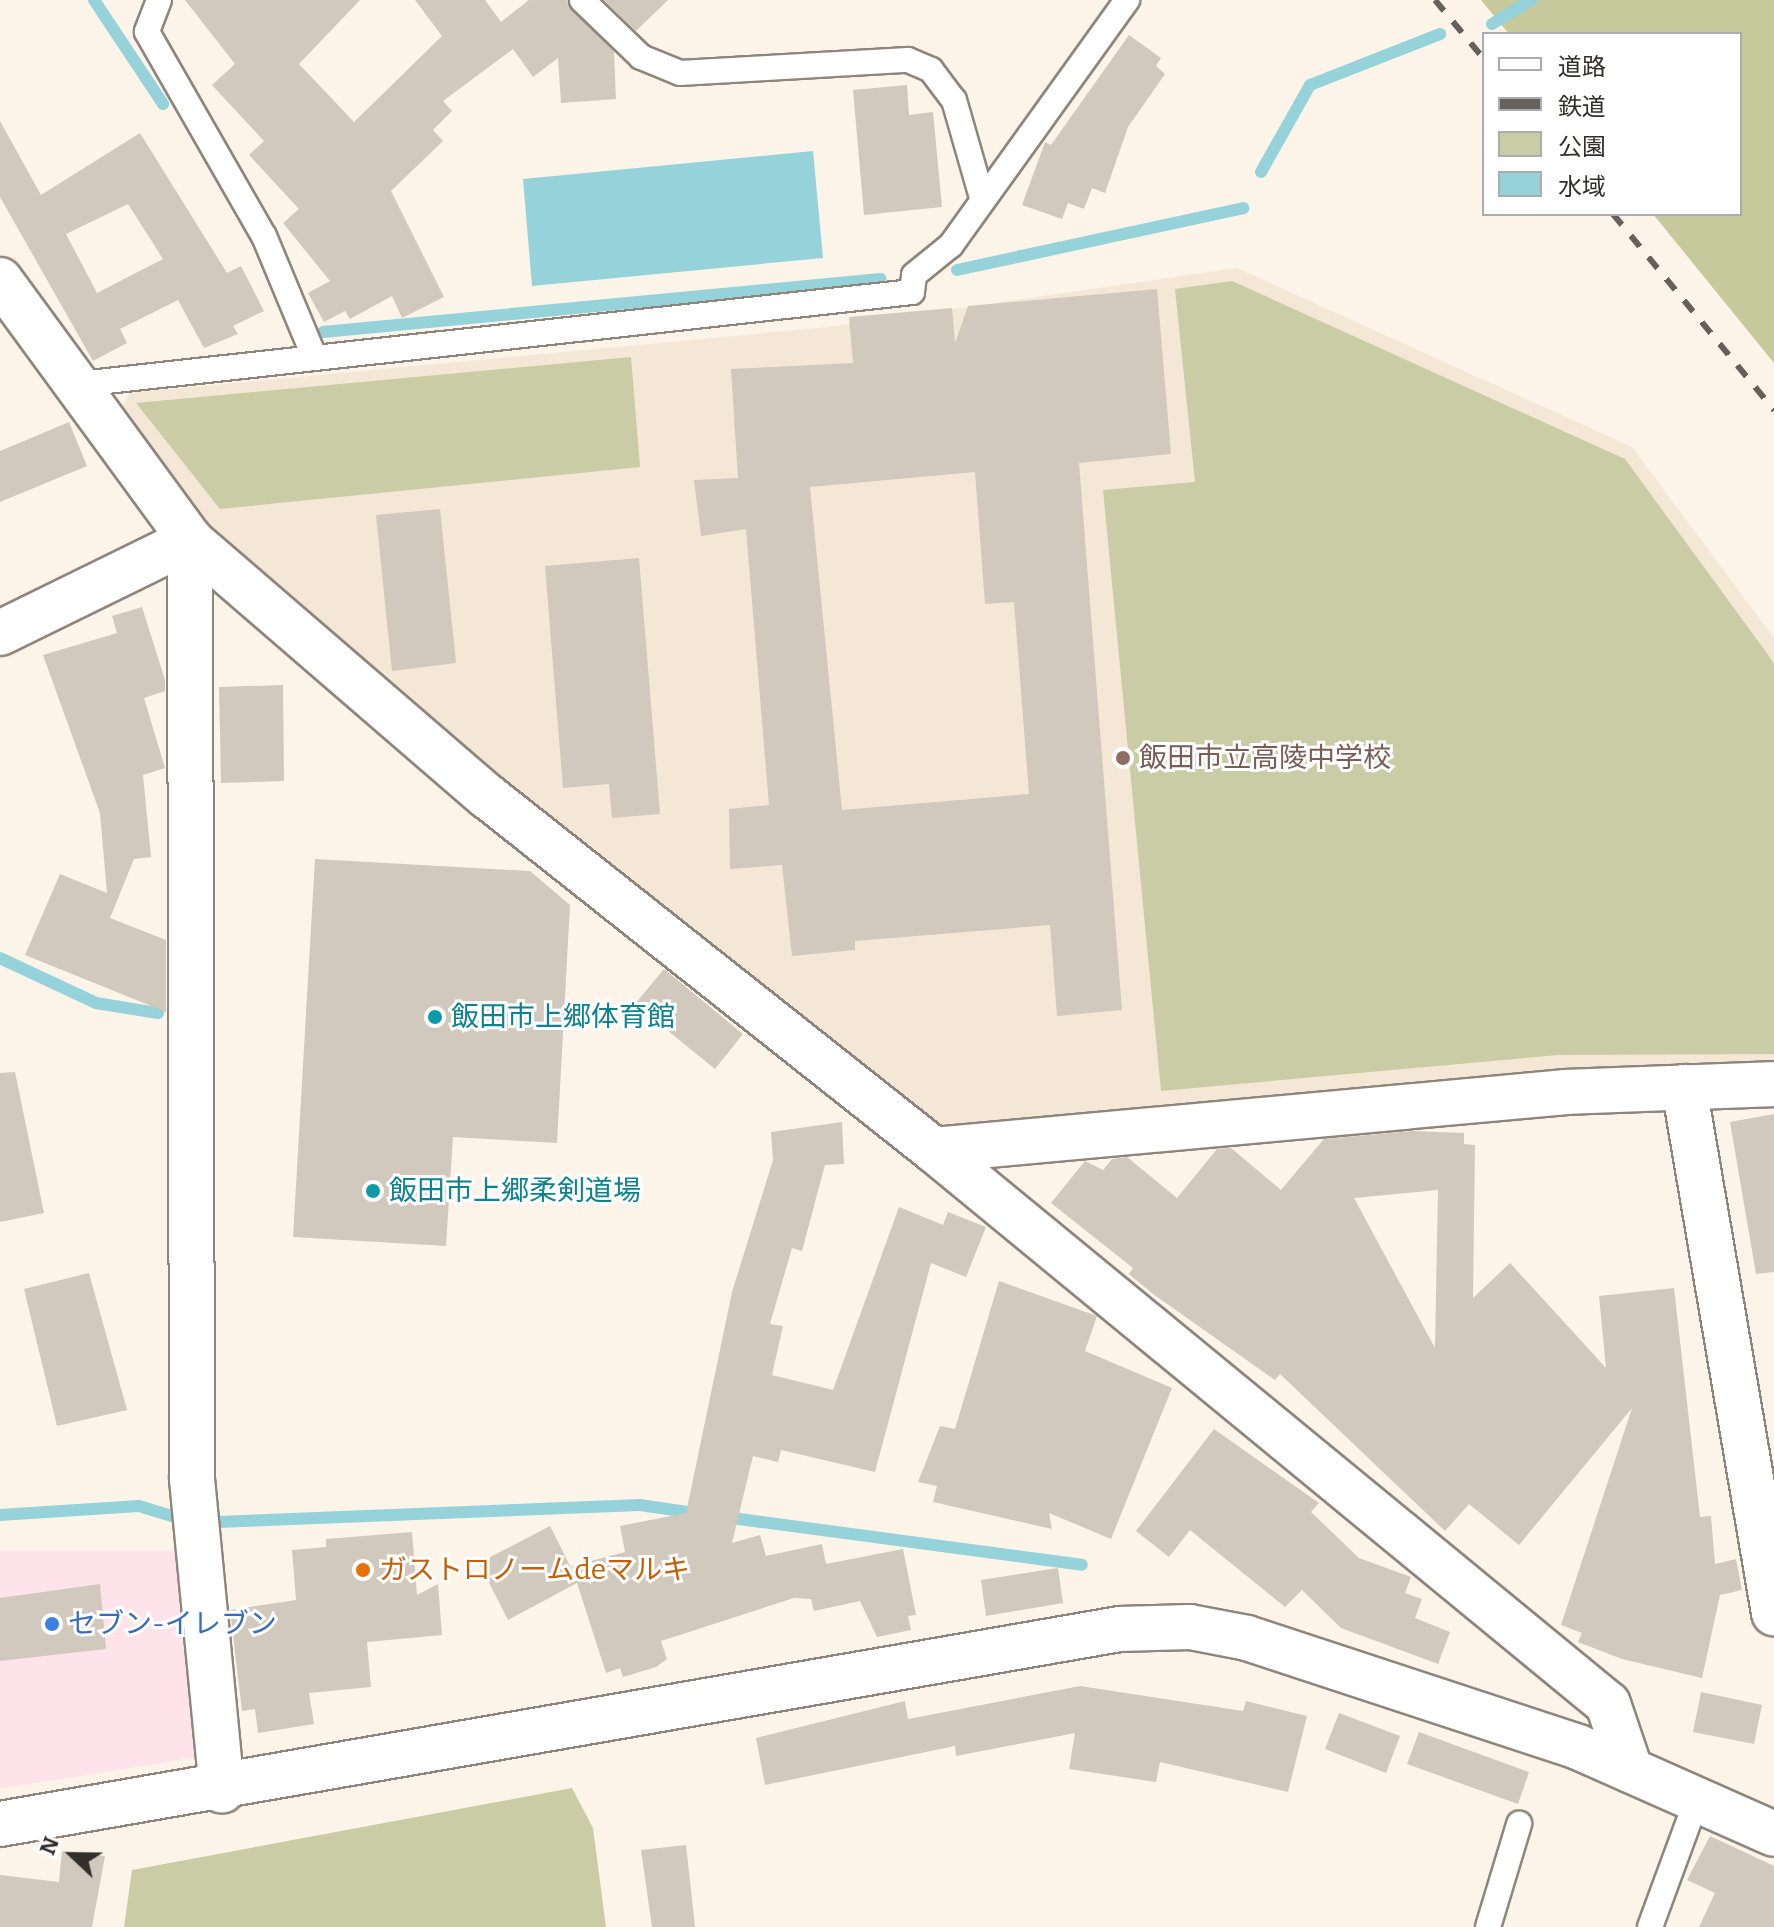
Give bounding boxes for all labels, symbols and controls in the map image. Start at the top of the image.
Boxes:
legend [1482,32,1742,216]
text: 道路 [1558,53,1606,81]
text: 鉄道 [1558,93,1606,121]
text: 公園 [1558,133,1606,161]
text: 水域 [1558,173,1606,201]
place label: 飯田市立高陵中学校 [1139,741,1391,775]
marker: 飯田市立高陵中学校 [1114,749,1132,767]
place label: 飯田市上郷体育館 [451,1000,675,1034]
marker: 飯田市上郷体育館 [426,1008,444,1026]
place label: 飯田市上郷柔剣道場 [389,1174,641,1208]
marker: 飯田市上郷柔剣道場 [364,1182,382,1200]
place label: ガストロノームdeマルキ [379,1553,691,1587]
marker: ガストロノームdeマルキ [354,1561,372,1579]
place label: セブン-イレブン [68,1607,277,1641]
marker: セブン-イレブン [43,1615,61,1633]
north arrow [32,1815,112,1895]
text: N [34,1833,65,1859]

